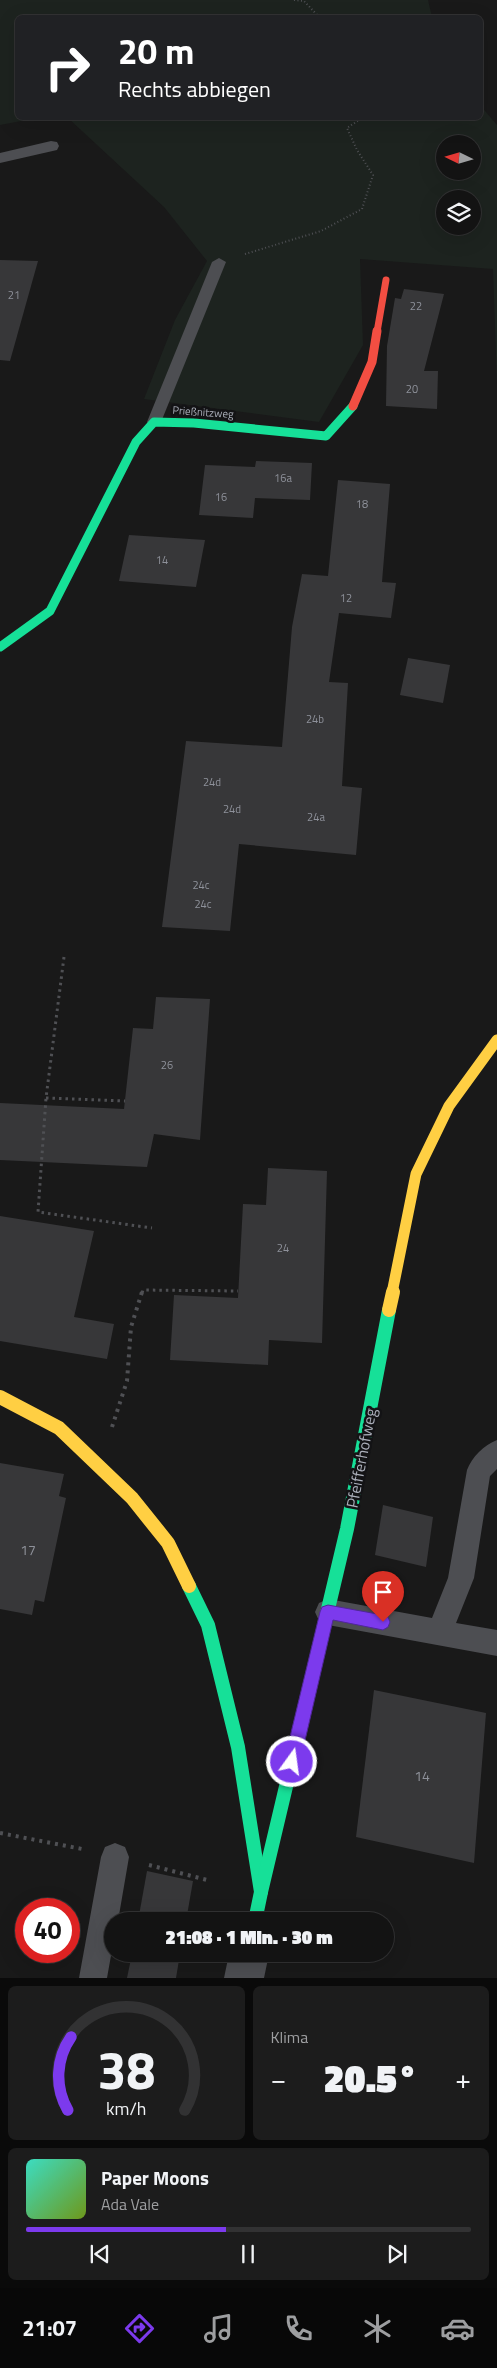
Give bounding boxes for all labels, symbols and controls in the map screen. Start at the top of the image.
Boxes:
text: 20 m [118,24,194,78]
icon: right [35,35,100,100]
text: Rechts abbiegen [118,72,271,106]
north arrow [436,135,481,180]
map controls [436,135,481,235]
button: layers [436,190,481,235]
house number: 21 [8,287,20,303]
house number: 22 [410,298,422,314]
house number: 20 [406,381,418,397]
street label: Prießnitzweg [172,402,234,422]
house number: 16a [274,470,292,486]
house number: 16 [215,489,227,505]
house number: 18 [356,496,368,512]
house number: 14 [156,552,168,568]
house number: 12 [340,590,352,606]
house number: 24b [306,711,324,727]
house number: 24d [203,774,221,790]
house number: 24d [223,801,241,817]
house number: 24a [307,809,325,825]
house number: 24c [192,877,210,893]
house number: 24c [194,896,212,912]
house number: 26 [161,1057,173,1073]
house number: 24 [277,1240,289,1256]
street label: Pfeifferhofweg [340,1406,382,1510]
house number: 17 [20,1539,36,1560]
pin [362,1571,404,1622]
icon: arrive [369,1578,397,1606]
position arrow [265,1735,317,1787]
house number: 14 [414,1765,430,1786]
speed limit sign: 40 [15,1898,80,1963]
text: 21:08 · 1 Min. · 30 m [165,1922,333,1951]
text: Klima [271,2025,308,2049]
text: 38 [97,2030,155,2109]
text: 20.5° [324,2049,418,2107]
text: − [271,2057,286,2100]
text: + [455,2057,471,2100]
text: km/h [106,2095,146,2122]
text: Paper Moons [101,2163,209,2192]
text: Ada Vale [101,2192,159,2216]
icon: previous [86,2240,114,2268]
icon: pause [234,2240,262,2268]
icon: next [383,2240,411,2268]
text: 21:07 [22,2311,77,2345]
icon: directions [122,2311,157,2346]
icon: music [201,2311,236,2346]
icon: phone [281,2311,316,2346]
icon: climate [360,2311,395,2346]
icon: car [440,2311,475,2346]

